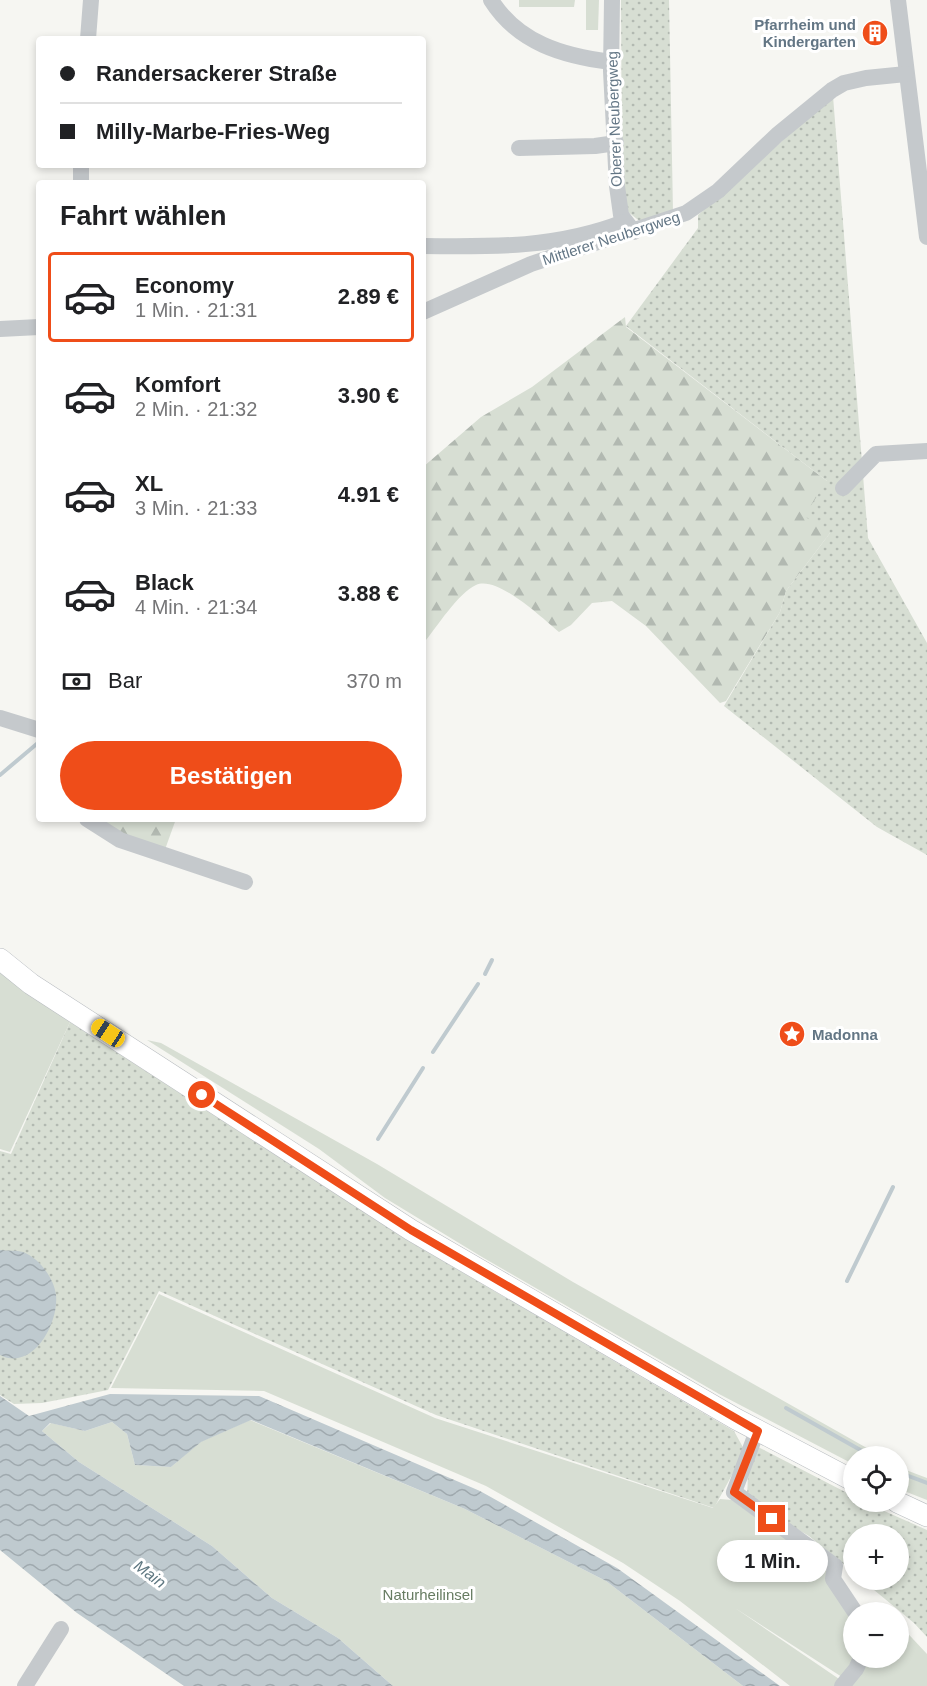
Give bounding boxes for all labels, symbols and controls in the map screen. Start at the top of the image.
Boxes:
place label: Pfarrheim und Kindergarten [754,16,856,50]
building icon: Pfarrheim und Kindergarten [860,18,890,48]
street label: Oberer Neubergweg [603,51,625,187]
text: Randersackerer Straße [96,61,337,86]
text: Milly-Marbe-Fries-Weg [96,119,330,144]
text: Fahrt wählen [60,201,227,231]
street label: Mittlerer Neubergweg [540,208,682,268]
icon: car [63,270,117,324]
text: Economy [135,273,234,298]
text: 2.89 € [338,284,399,309]
text: 1 Min. · 21:31 [135,299,257,321]
icon: car [63,369,117,423]
text: Komfort [135,372,221,397]
text: 3.90 € [338,383,399,408]
text: 2 Min. · 21:32 [135,398,257,420]
icon: car [63,468,117,522]
text: XL [135,471,163,496]
text: 4.91 € [338,482,399,507]
text: 3 Min. · 21:33 [135,497,257,519]
icon: car [63,567,117,621]
text: Black [135,570,194,595]
text: 3.88 € [338,581,399,606]
text: 4 Min. · 21:34 [135,596,257,618]
icon: cash [60,665,93,698]
text: Bar [108,668,142,693]
text: 370 m [346,670,402,692]
button: Bestätigen [60,741,402,810]
car [88,1016,128,1050]
place icon: Madonna [777,1019,807,1049]
place label: Madonna [812,1026,878,1043]
route start [188,1081,215,1108]
map controls [843,1446,909,1668]
button: locate [843,1446,909,1512]
route end [758,1505,785,1532]
button: + [843,1524,909,1590]
callout: 1 Min. [716,1540,828,1582]
text: 1 Min. [744,1550,801,1572]
water label: Main [131,1557,169,1591]
park label: Naturheilinsel [383,1586,473,1603]
button: − [843,1602,909,1668]

